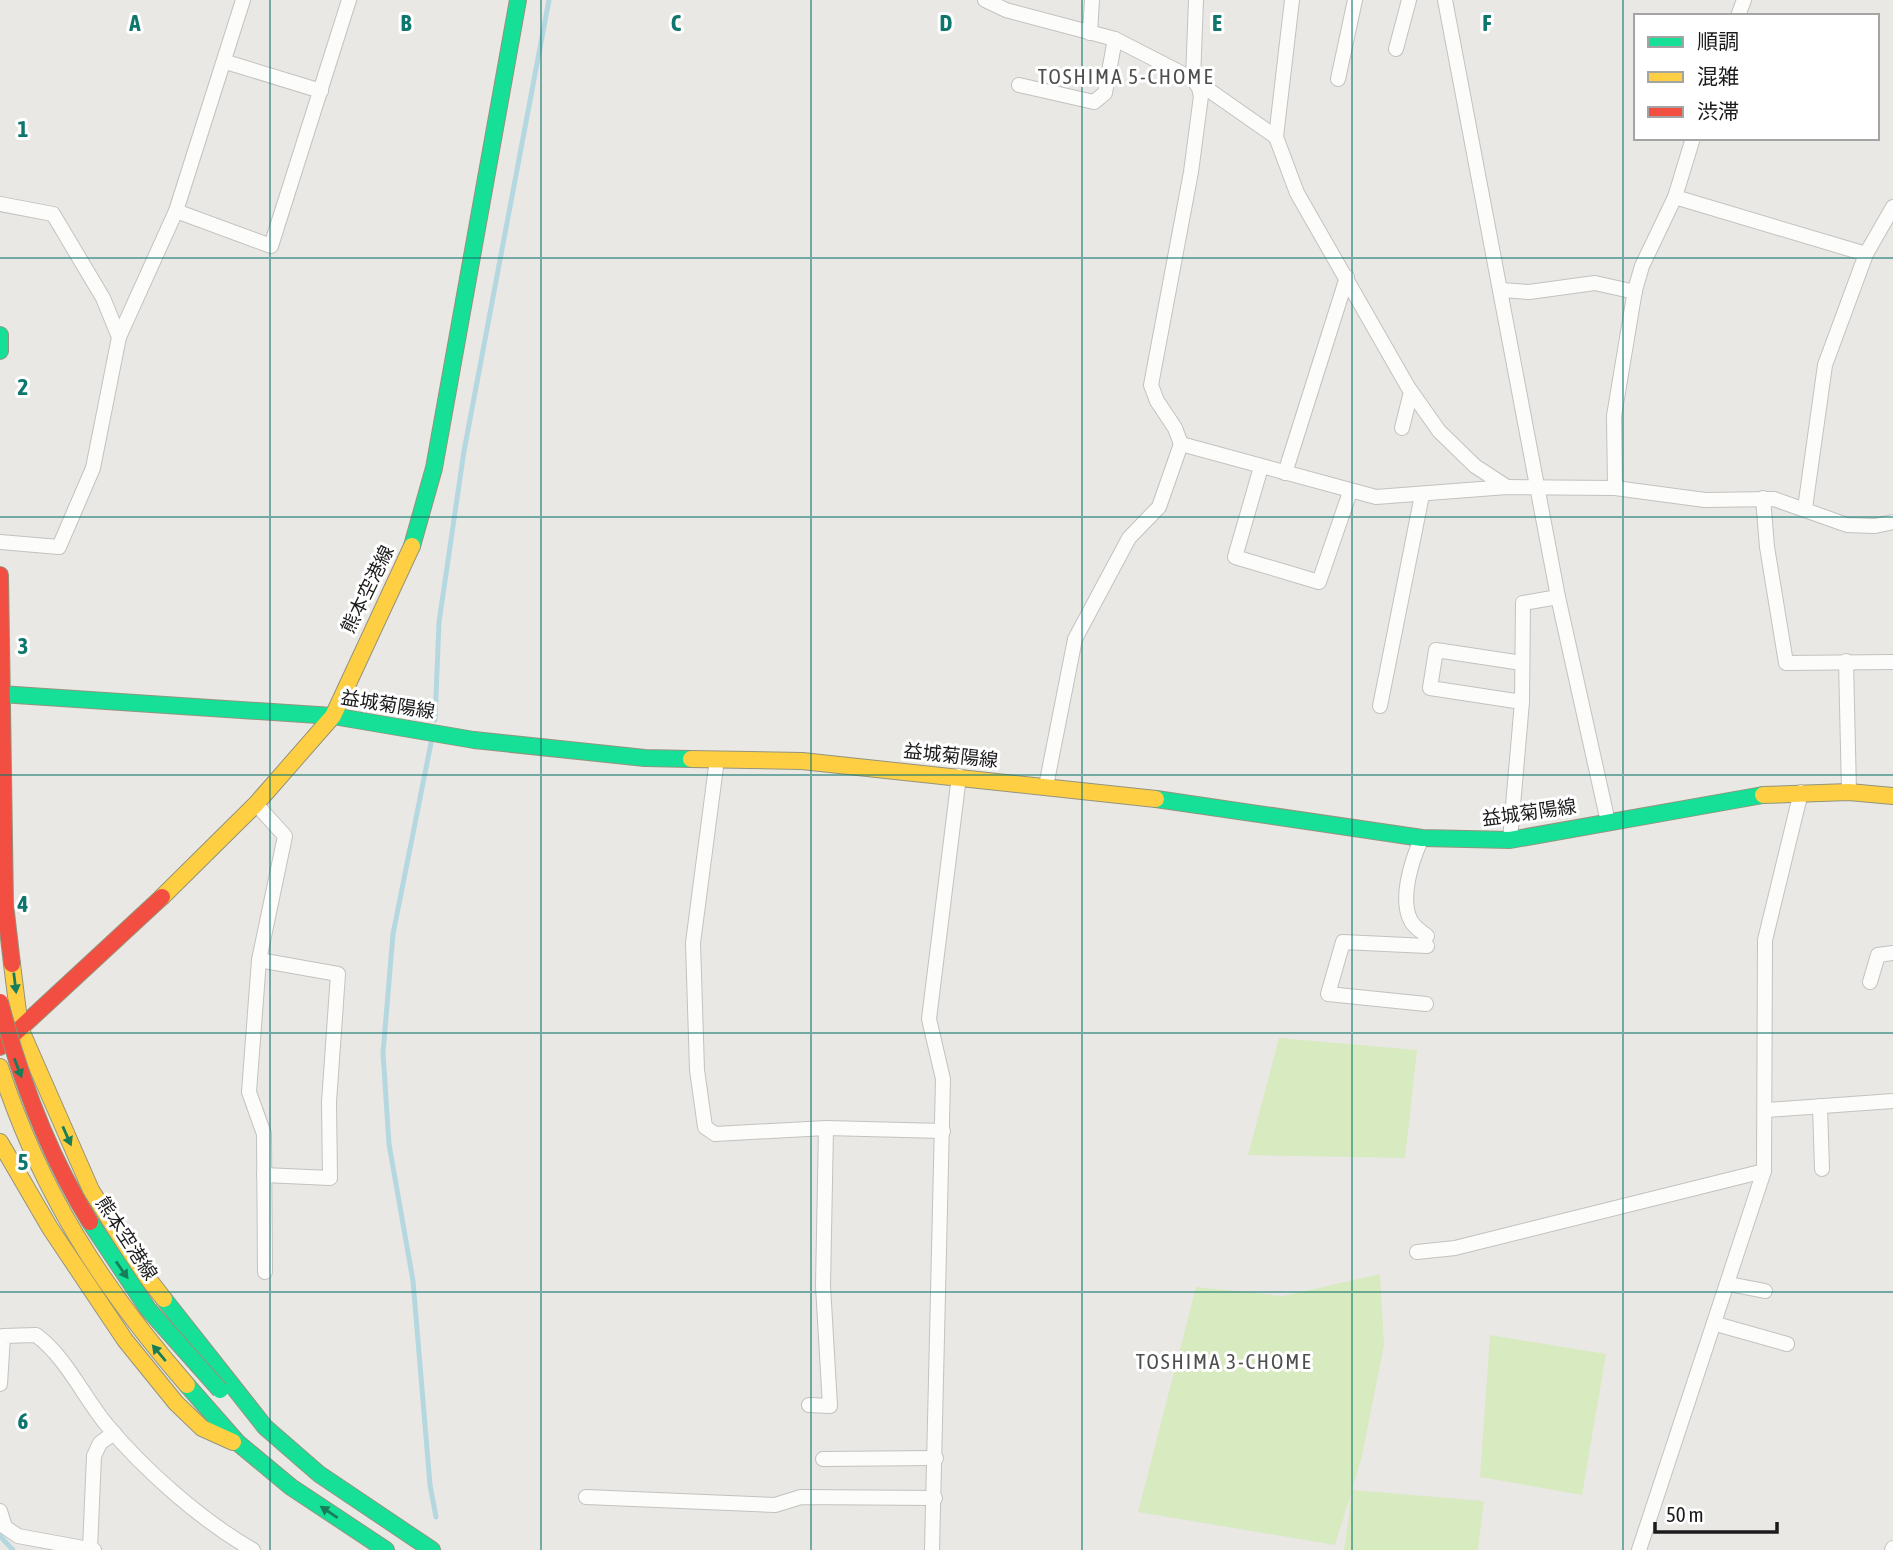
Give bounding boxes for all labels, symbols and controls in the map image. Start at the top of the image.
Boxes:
text: A [128,10,141,36]
text: B [401,10,412,36]
text: C [671,10,682,36]
text: D [940,10,953,36]
text: E [1212,10,1222,36]
text: F [1482,10,1492,36]
legend [1634,14,1879,140]
text: 順調 [1697,29,1739,53]
district label: TOSHIMA 5-CHOME [1038,64,1214,88]
text: 混雑 [1697,64,1739,88]
text: 渋滞 [1697,99,1739,123]
text: 1 [18,116,29,142]
text: 2 [18,374,28,400]
street label: 熊本空港線 [336,541,398,637]
text: 3 [18,633,28,659]
street label: 益城菊陽線 [339,686,437,722]
street label: 益城菊陽線 [903,739,999,771]
street label: 益城菊陽線 [1480,794,1578,830]
text: 4 [17,891,29,917]
one-way arrow [9,972,20,994]
one-way arrow [13,1058,24,1079]
one-way arrow [61,1126,73,1146]
text: 5 [18,1149,29,1175]
street label: 熊本空港線 [92,1192,162,1284]
one-way arrow [115,1261,129,1279]
one-way arrow [152,1345,167,1362]
district label: TOSHIMA 3-CHOME [1136,1349,1312,1373]
text: 6 [18,1408,29,1434]
scale bar [1655,1490,1778,1534]
text: 50 m [1666,1502,1704,1526]
one-way arrow [320,1505,338,1519]

